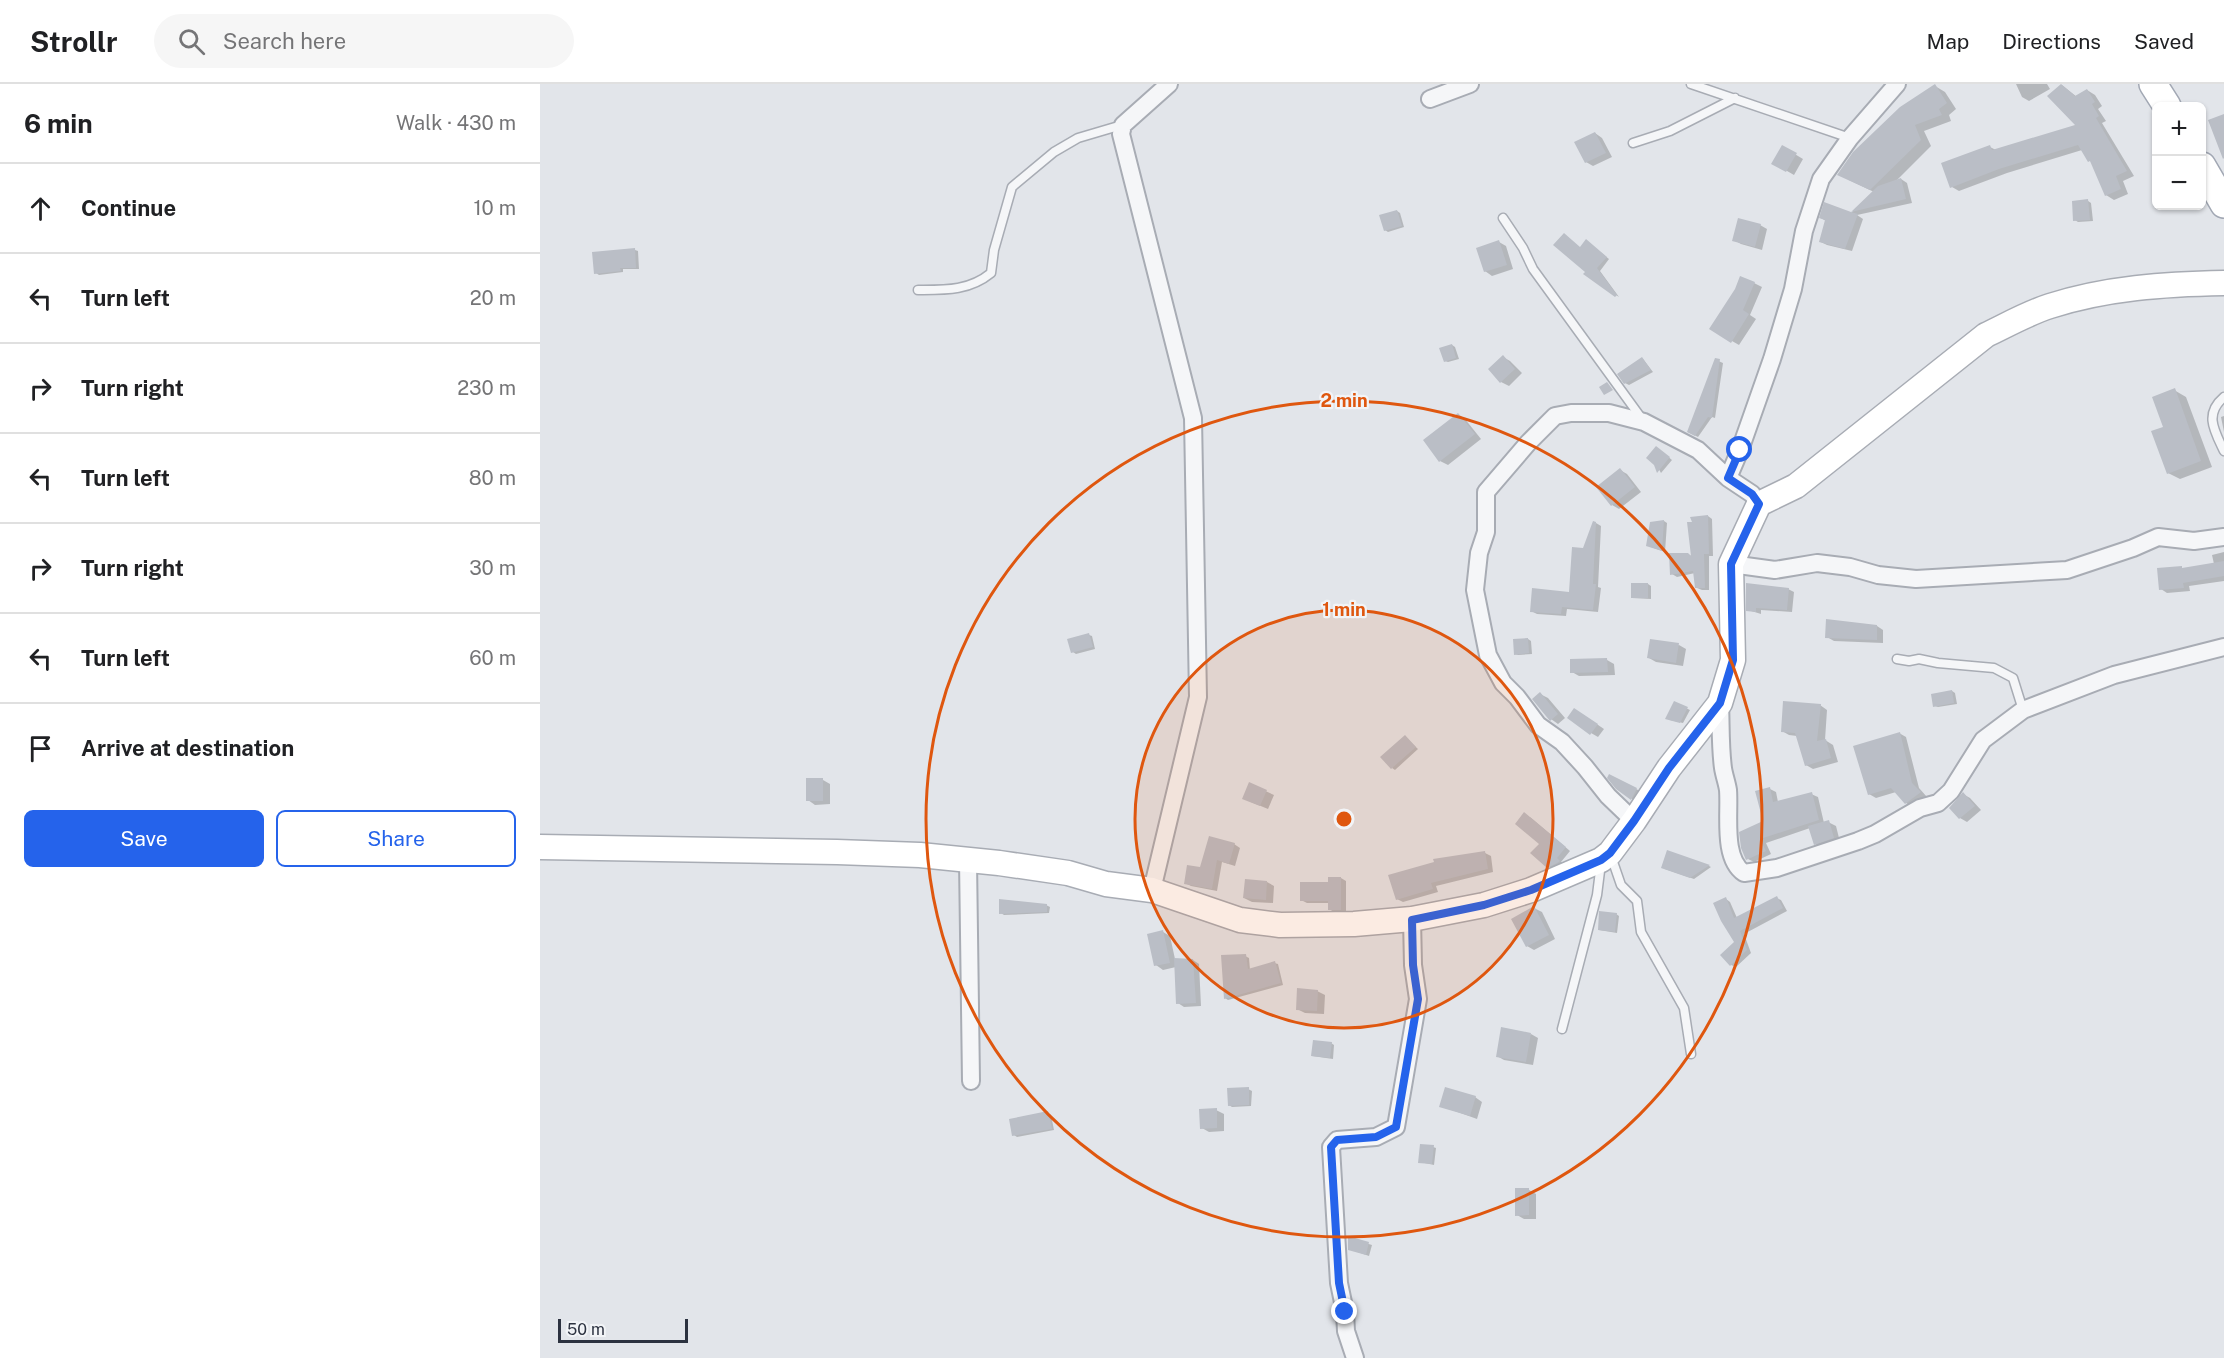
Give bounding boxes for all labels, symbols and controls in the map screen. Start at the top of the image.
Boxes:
search box [154,14,574,68]
text: Strollr [30,25,118,58]
icon: search [175,25,208,58]
text: Search here [223,28,346,54]
text: Map [1927,29,1969,54]
text: Directions [2002,29,2101,54]
text: Saved [2134,29,2194,54]
map controls [2152,102,2206,210]
button: + [2152,102,2206,156]
text: 6 min [24,108,93,139]
text: Walk · 430 m [396,111,516,135]
button: − [2152,156,2206,210]
icon: ahead [24,192,57,225]
text: Continue [81,195,176,221]
text: 10 m [473,196,516,220]
icon: left [24,282,57,315]
text: Turn left [81,285,170,311]
text: 20 m [470,286,516,310]
icon: right [24,372,57,405]
text: Turn right [81,375,184,401]
text: 230 m [457,376,516,400]
text: 2 min [1320,390,1368,411]
route start [1726,436,1752,462]
icon: left [24,462,57,495]
text: Turn left [81,465,170,491]
text: 80 m [469,466,516,490]
icon: right [24,552,57,585]
text: Turn right [81,555,184,581]
text: 30 m [469,556,516,580]
text: 1 min [1322,599,1366,620]
icon: left [24,642,57,675]
text: Turn left [81,645,170,671]
text: 60 m [469,646,516,670]
icon: arrive [24,732,57,765]
text: Arrive at destination [81,735,294,761]
centre of rings [1334,809,1354,829]
button: Save [24,810,264,867]
button: Share [276,810,516,867]
route end [1331,1298,1357,1324]
scale bar [558,1316,688,1344]
text: 50 m [567,1320,605,1339]

